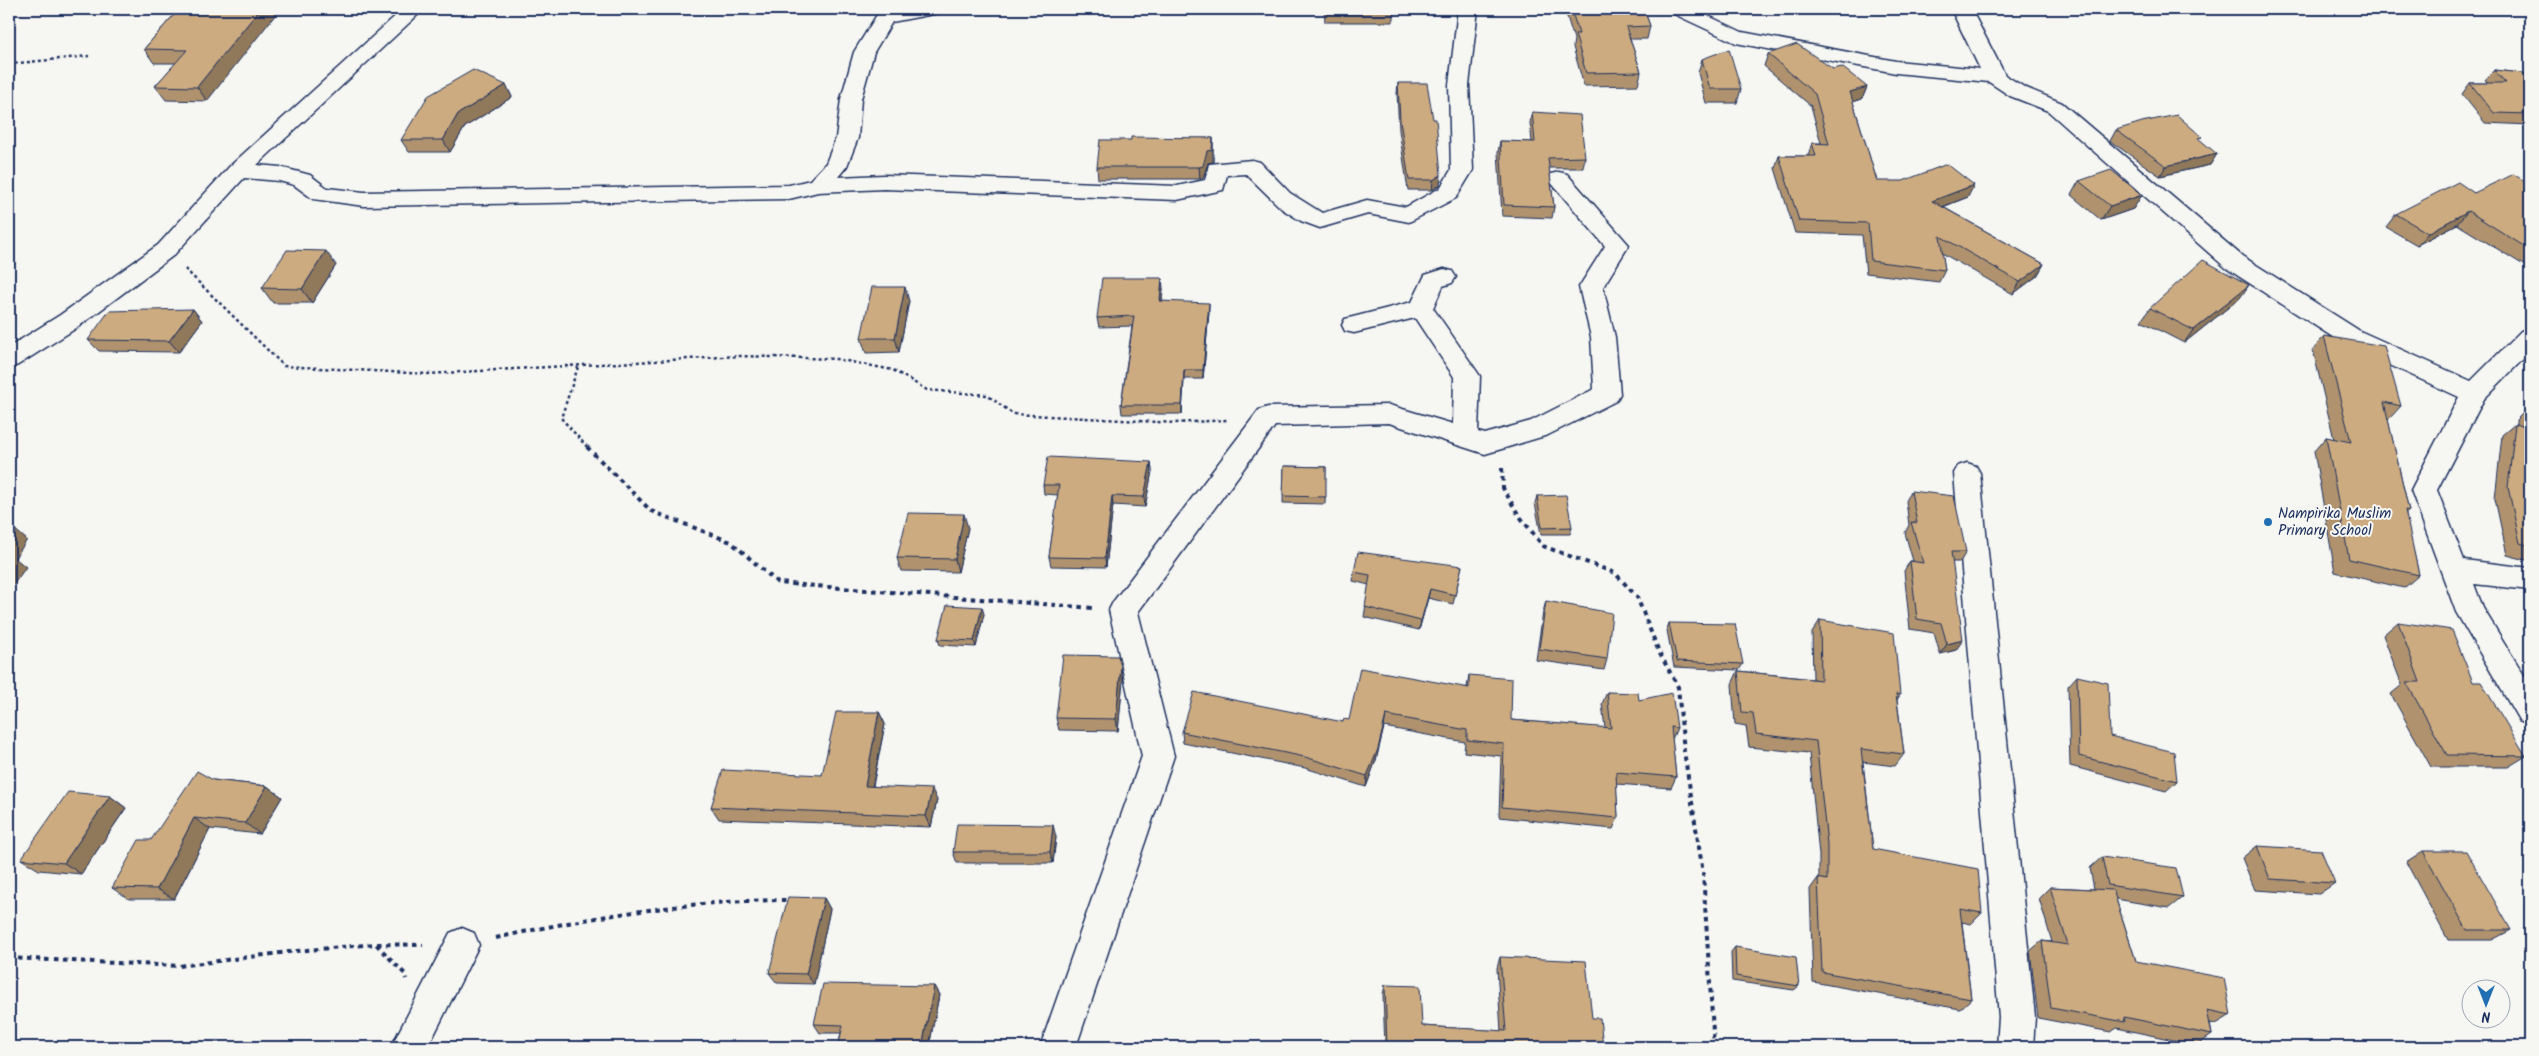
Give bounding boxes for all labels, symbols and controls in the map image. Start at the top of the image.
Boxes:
place label: Nampirika Muslim Primary School [2278,502,2391,543]
marker: Nampirika Muslim Primary School [2262,516,2274,528]
north arrow [2462,978,2512,1028]
text: N [2481,1005,2490,1027]

